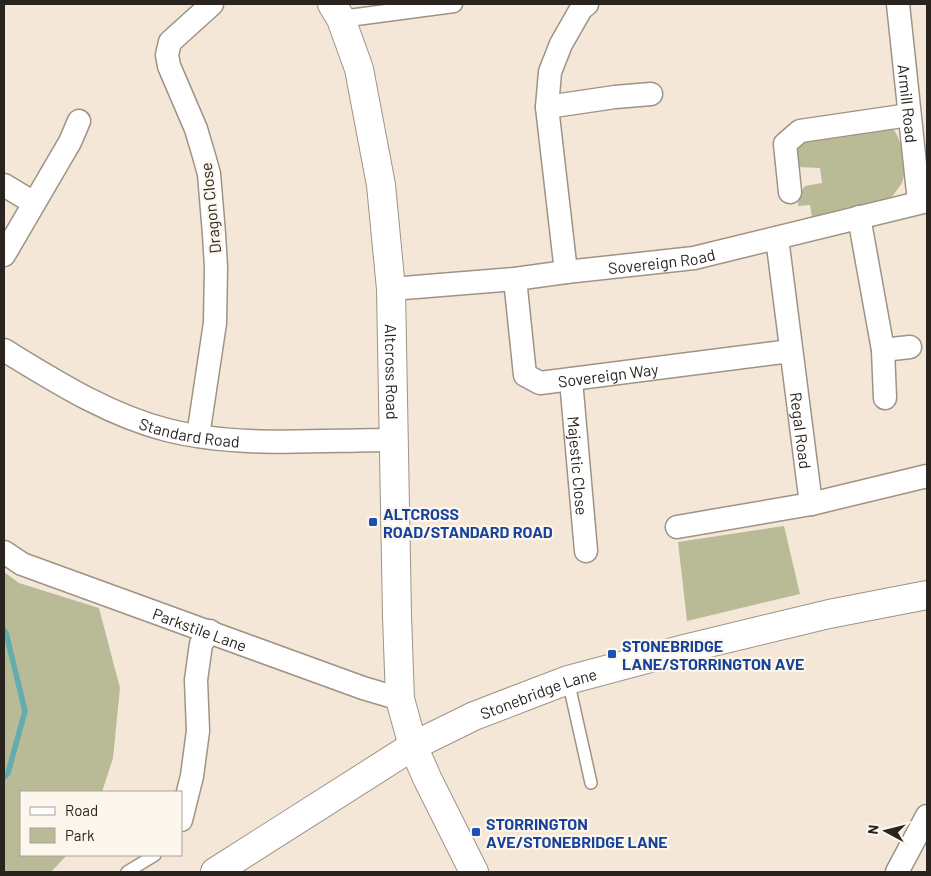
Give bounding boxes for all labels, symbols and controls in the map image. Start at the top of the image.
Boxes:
street label: Armill Road [895,63,922,144]
street label: Dragon Close [196,162,224,254]
street label: Sovereign Road [607,244,717,277]
street label: Altcross Road [382,324,403,420]
street label: Sovereign Way [557,358,660,390]
street label: Regal Road [787,391,816,470]
street label: Standard Road [137,413,240,450]
street label: Majestic Close [565,415,592,516]
place label: ALTCROSS ROAD/STANDARD ROAD [383,504,553,541]
marker: ALTCROSS ROAD/STANDARD ROAD [367,516,379,528]
street label: Parkstile Lane [150,603,250,655]
place label: STONEBRIDGE LANE/STORRINGTON AVE [622,636,804,673]
marker: STONEBRIDGE LANE/STORRINGTON AVE [606,648,618,660]
street label: Stonebridge Lane [477,663,599,722]
legend [20,791,182,856]
text: Road [65,801,98,819]
north arrow [861,806,911,856]
place label: STORRINGTON AVE/STONEBRIDGE LANE [486,814,668,851]
text: N [864,824,882,835]
text: Park [65,826,95,844]
marker: STORRINGTON AVE/STONEBRIDGE LANE [470,826,482,838]

